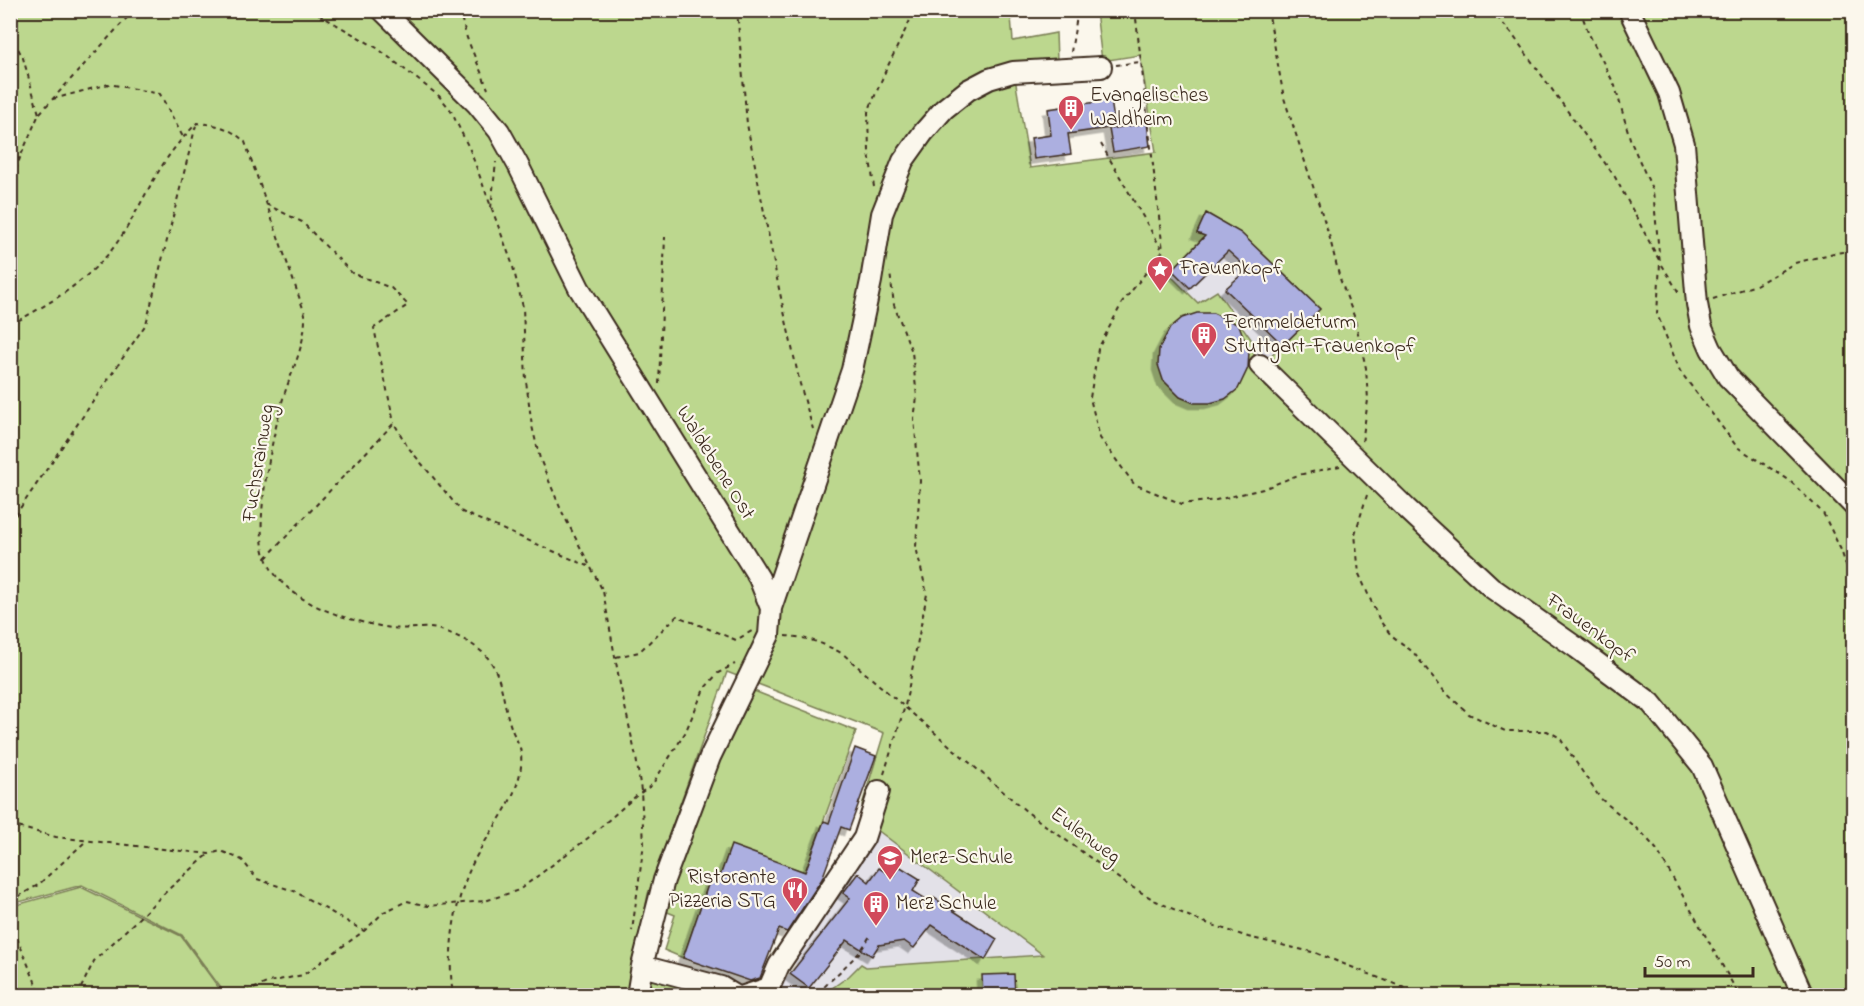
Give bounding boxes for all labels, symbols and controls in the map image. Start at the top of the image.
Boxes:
place label: Evangelisches Waldheim [1090,81,1209,135]
building icon: Evangelisches Waldheim [1056,93,1086,131]
place icon: Frauenkopf [1145,254,1175,292]
place label: Frauenkopf [1179,254,1283,284]
place label: Fernmeldeturm Stuttgart-Frauenkopf [1223,308,1416,364]
building icon: Fernmeldeturm Stuttgart-Frauenkopf [1189,320,1219,358]
street label: Waldebene Ost [668,400,762,526]
street label: Fuchsrainweg [235,402,285,525]
street label: Frauenkopf [1539,586,1641,671]
street label: Eulenweg [1042,800,1126,873]
school or university icon: Merz-Schule [875,843,905,881]
place label: Merz-Schule [910,843,1014,873]
place label: Ristorante Pizzeria STG [669,863,777,917]
restaurant icon: Ristorante Pizzeria STG [780,875,810,913]
building icon: Merz Schule [861,889,891,927]
place label: Merz Schule [896,889,997,919]
scale bar [1645,940,1753,978]
text: 50 m [1654,950,1691,976]

